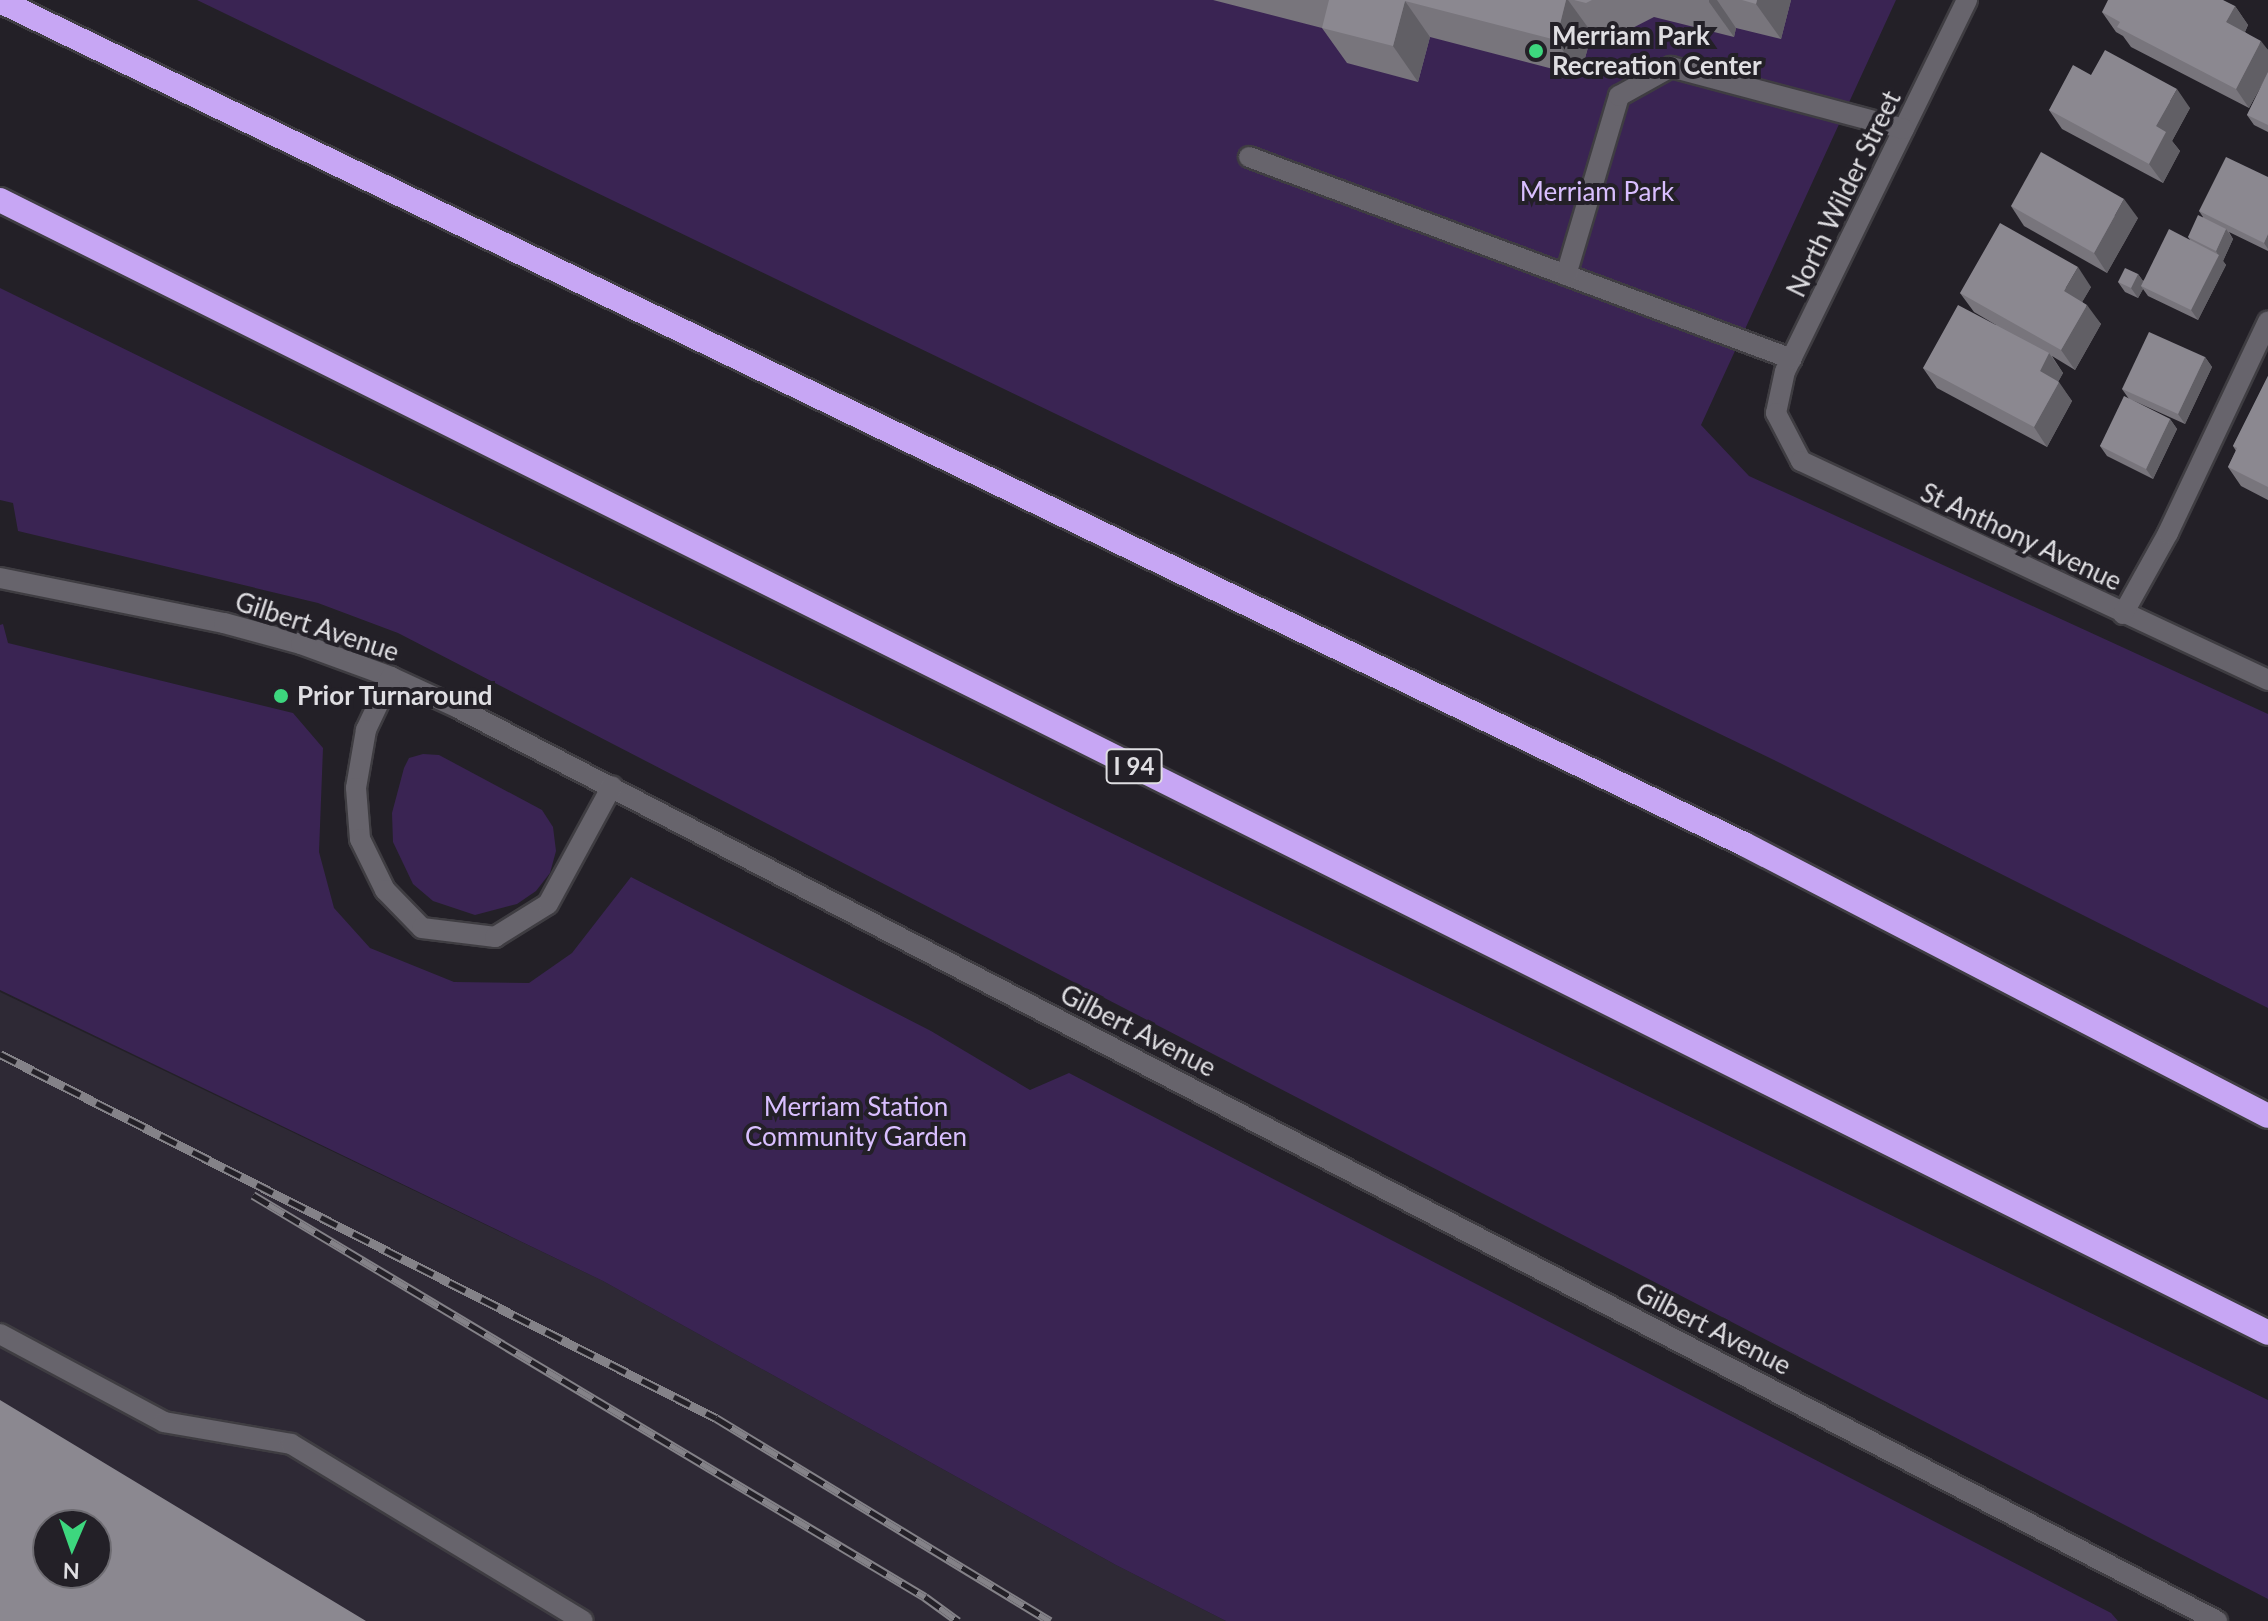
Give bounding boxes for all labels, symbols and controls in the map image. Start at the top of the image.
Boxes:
place label: Merriam Park Recreation Center [1552,20,1762,82]
marker: Merriam Park Recreation Center [1527,42,1545,60]
street label: North Wilder Street [1780,86,1908,302]
park label: Merriam Park [1520,176,1674,208]
street label: St Anthony Avenue [1915,476,2127,598]
street label: Gilbert Avenue [231,586,403,668]
place label: Prior Turnaround [297,680,494,712]
marker: Prior Turnaround [272,687,290,705]
road number: I 94 [1104,746,1164,786]
street label: Gilbert Avenue [1055,978,1221,1084]
park label: Merriam Station Community Garden [745,1091,967,1152]
street label: Gilbert Avenue [1630,1276,1796,1382]
north arrow [32,1509,112,1589]
text: N [62,1558,80,1585]

